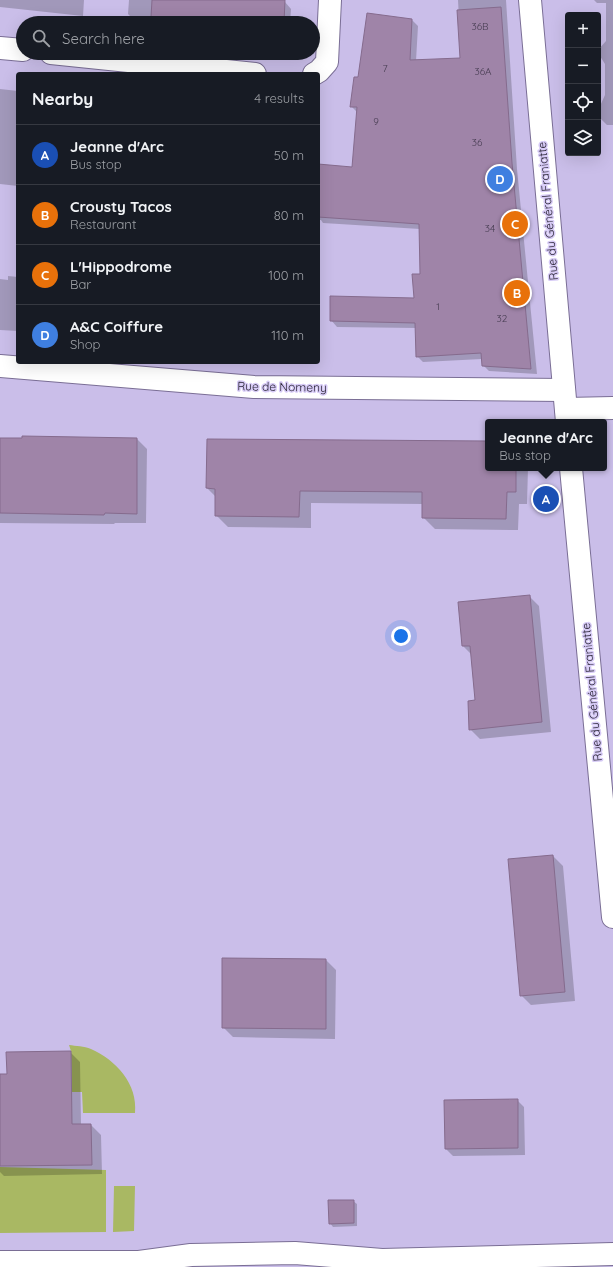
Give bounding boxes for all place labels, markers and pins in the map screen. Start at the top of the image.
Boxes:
pin: D [487,164,513,194]
pin: C [502,209,528,239]
pin: B [504,278,530,308]
pin: A [533,484,559,514]

